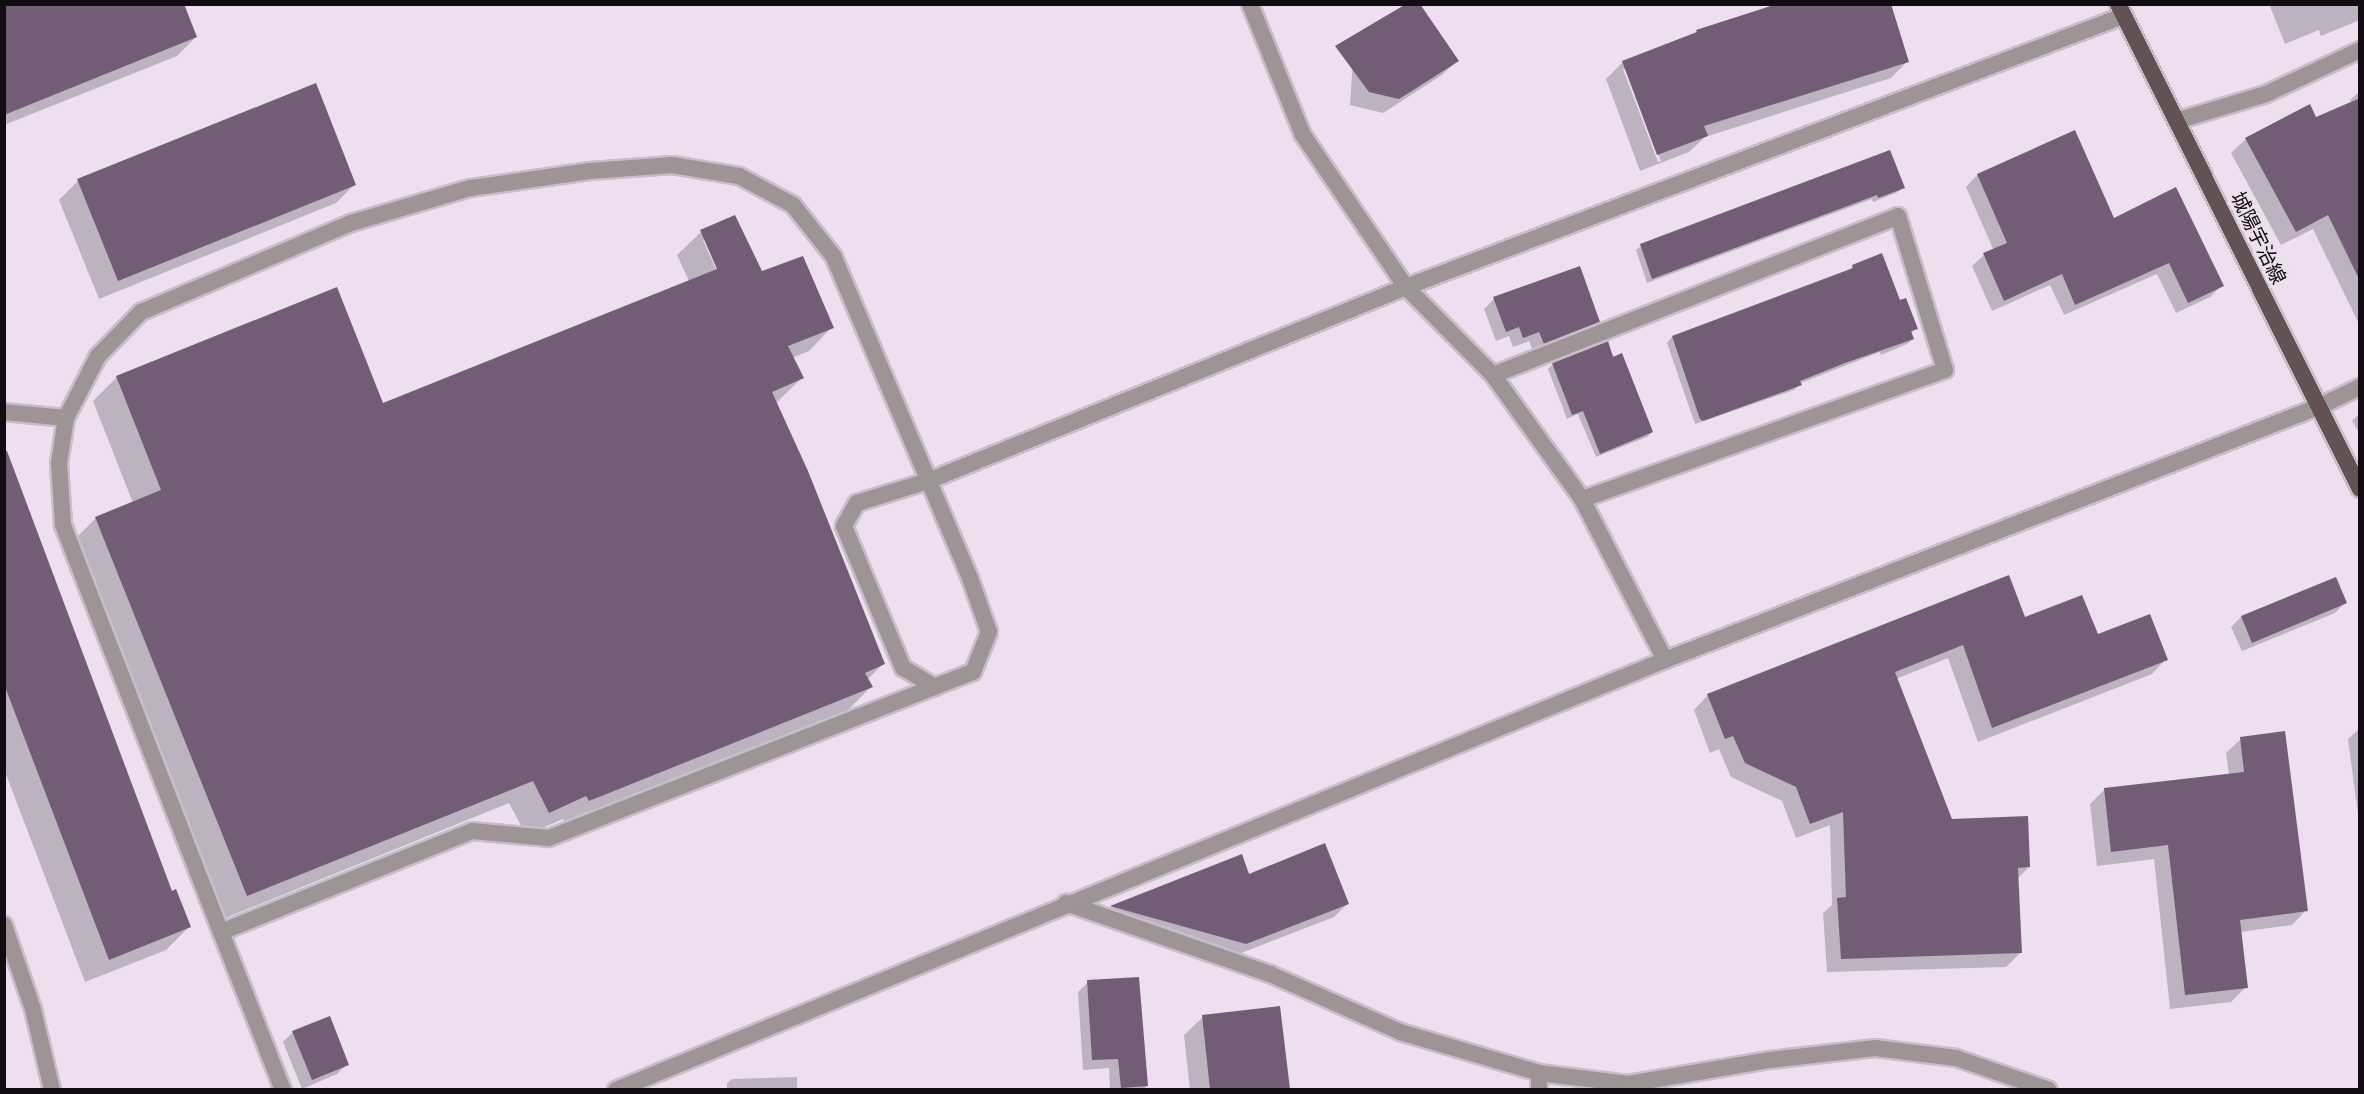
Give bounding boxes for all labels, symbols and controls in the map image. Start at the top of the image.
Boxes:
street label: 城陽宇治線 [2225,188,2291,288]

